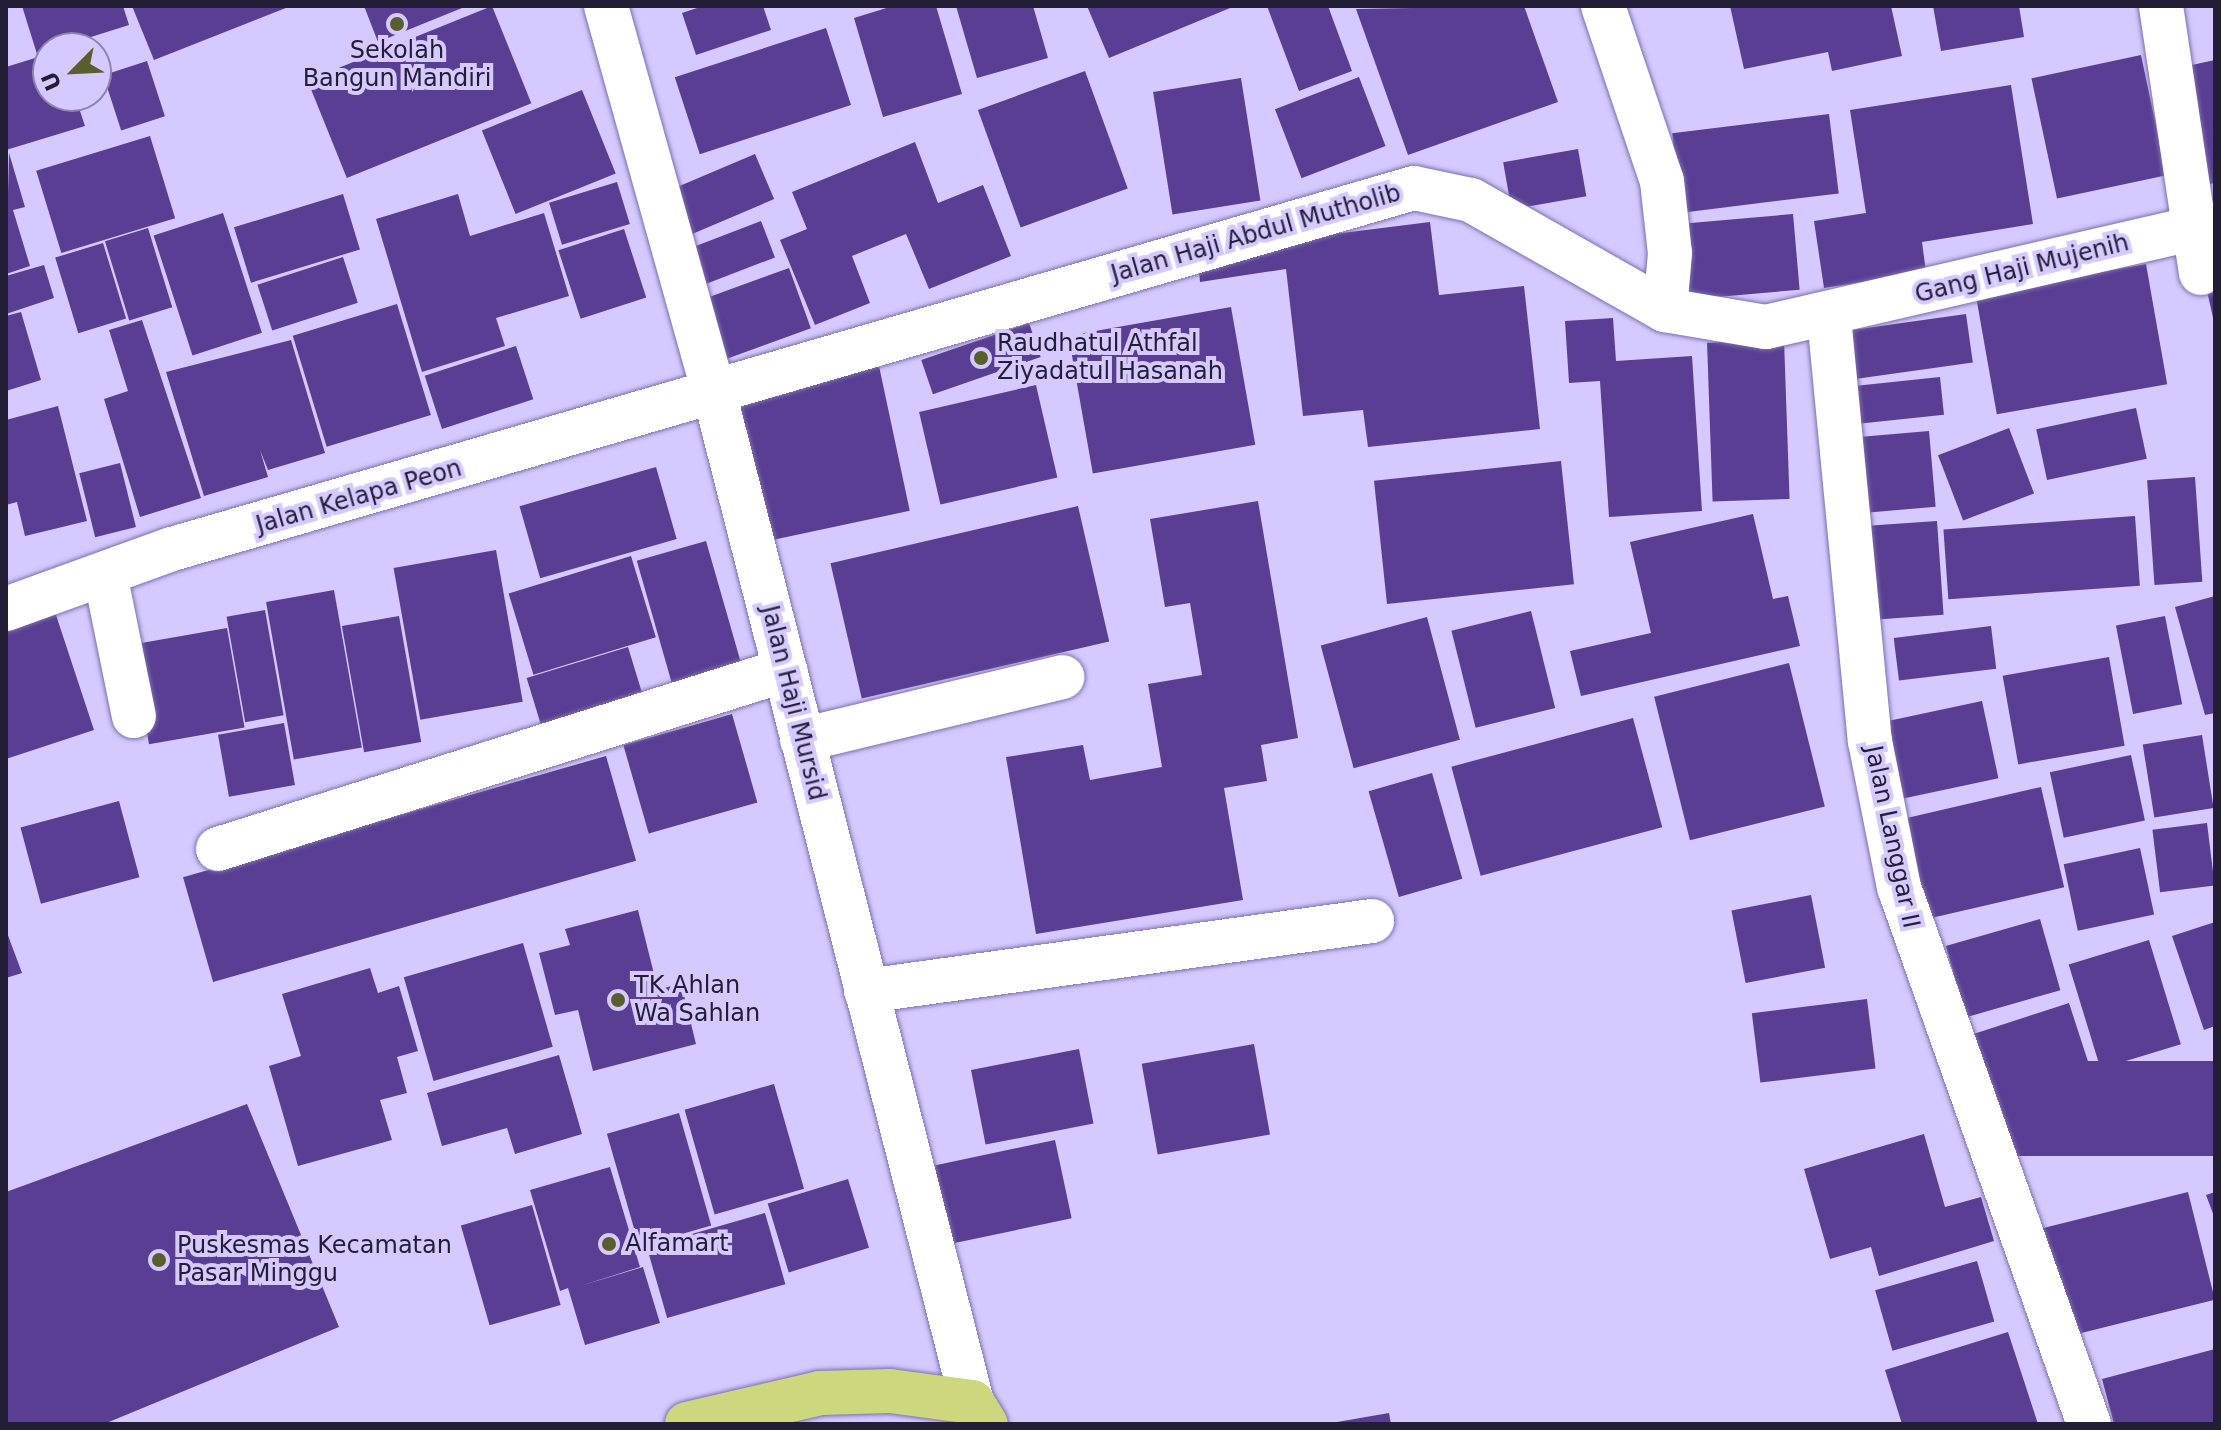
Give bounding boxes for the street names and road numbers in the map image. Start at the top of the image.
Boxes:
street label: Jalan Haji Abdul Mutholib [1108,179,1404,289]
street label: Gang Haji Mujenih [1912,228,2132,310]
street label: Jalan Kelapa Peon [253,454,465,540]
street label: Jalan Haji Mursid [755,603,831,803]
street label: Jalan Langgar II [1859,743,1925,931]

